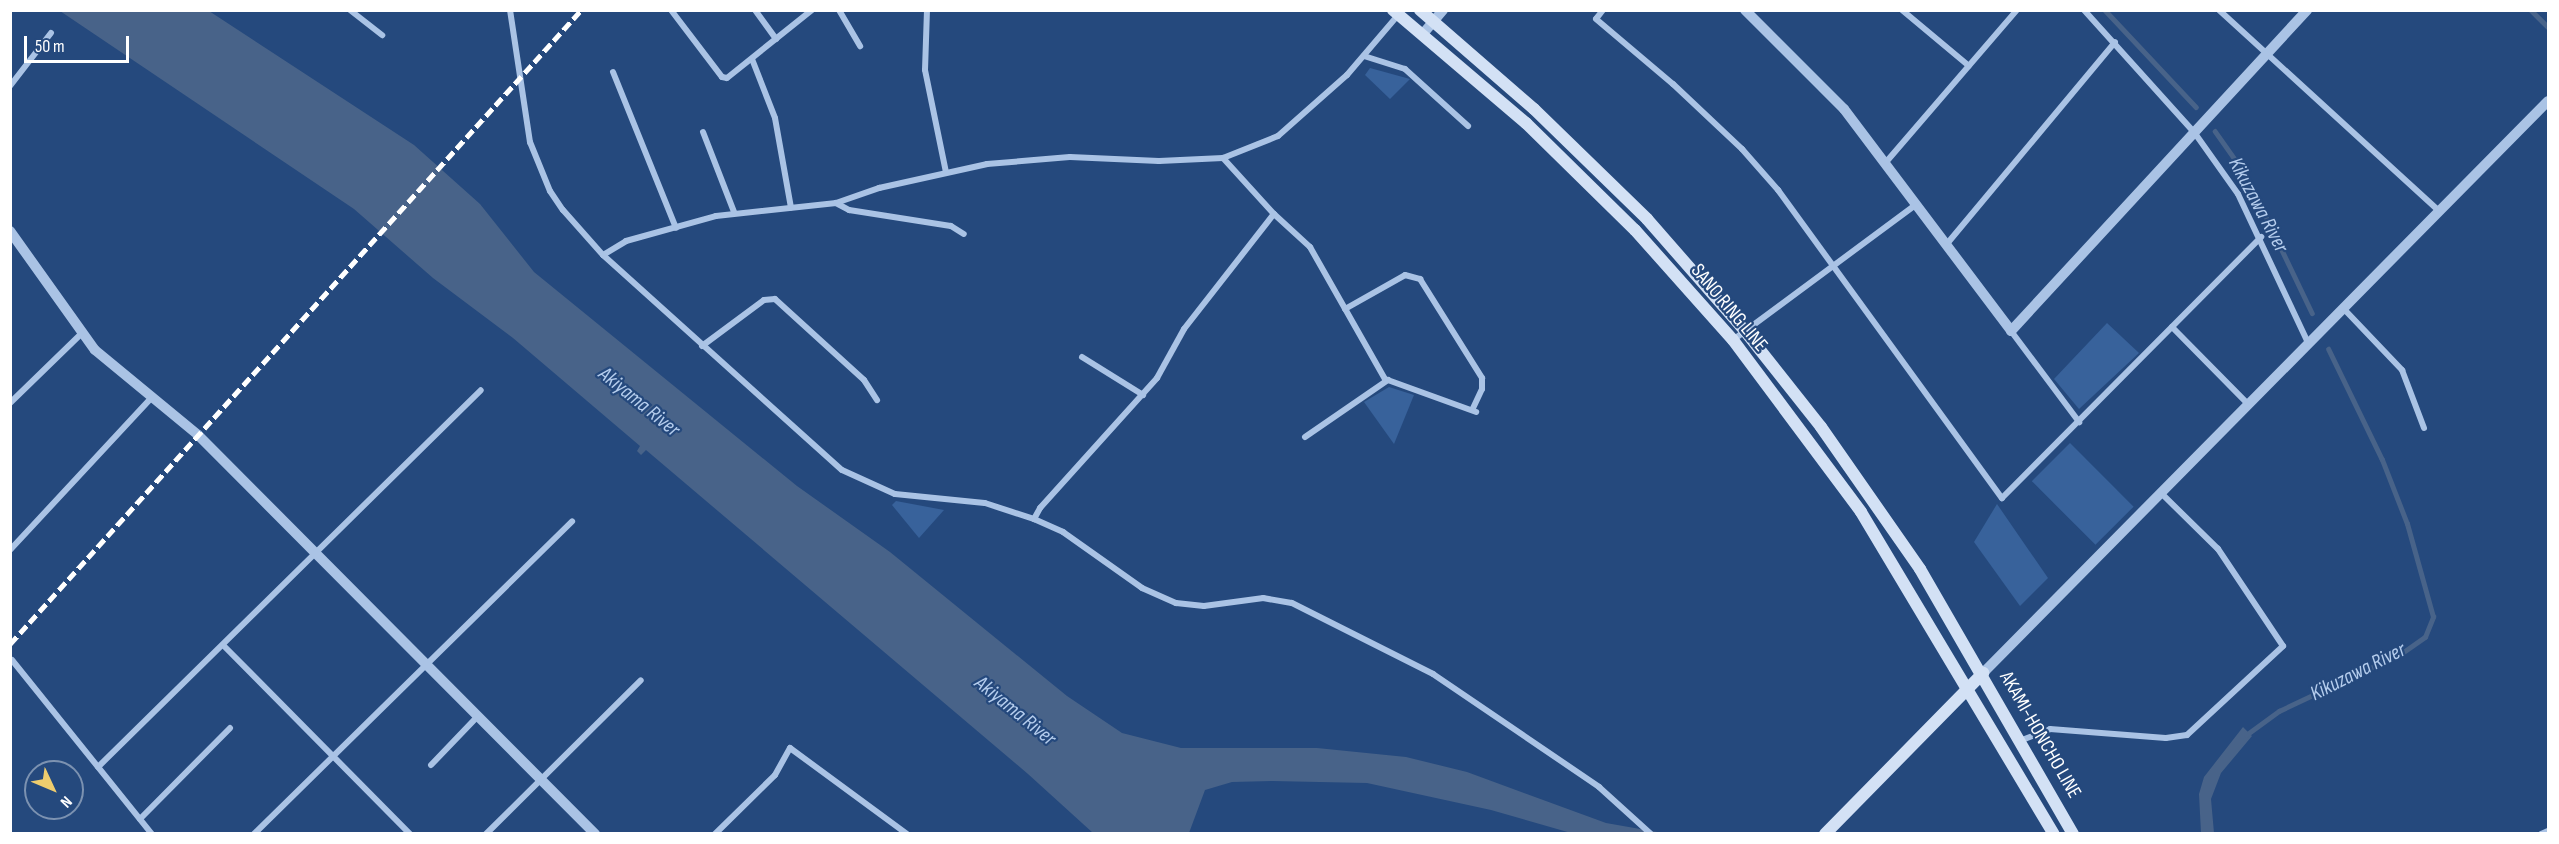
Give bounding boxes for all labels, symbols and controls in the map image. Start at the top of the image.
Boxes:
scale bar [27,24,132,62]
text: 50 m [35,36,65,57]
water label: Kikuzawa River [2223,153,2293,257]
street label: SANO RING LINE [1685,259,1773,357]
water label: Akiyama River [593,362,685,442]
water label: Kikuzawa River [2306,637,2410,707]
street label: AKAMI-HONCHO LINE [1994,667,2086,803]
water label: Akiyama River [969,671,1061,751]
north arrow [24,760,84,820]
text: N [56,792,76,811]

